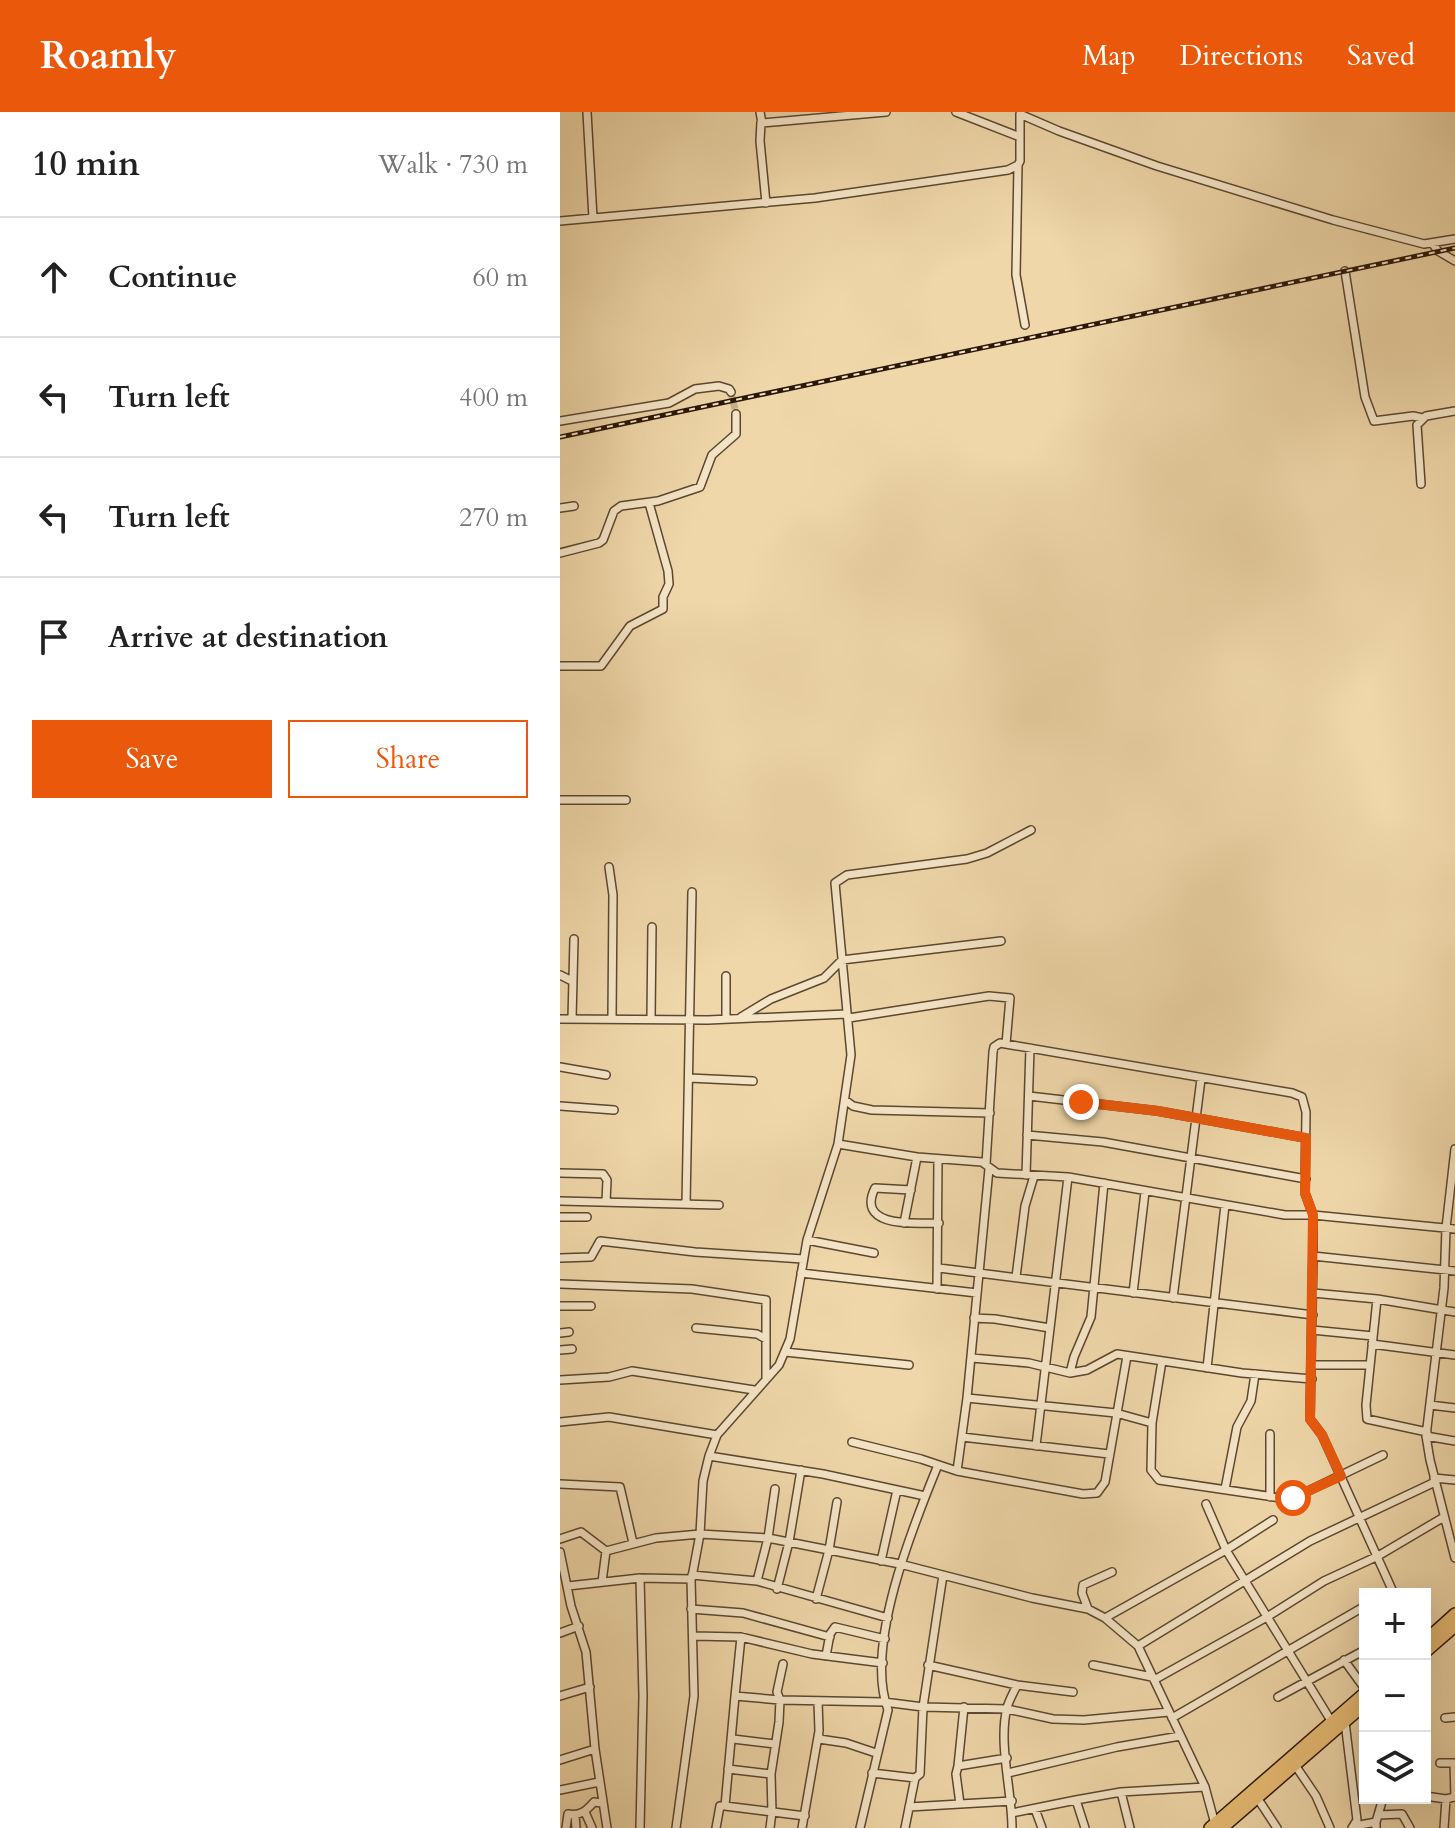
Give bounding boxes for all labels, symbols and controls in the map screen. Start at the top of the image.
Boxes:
text: Roamly [40,30,177,82]
text: Map [1082,37,1136,75]
text: Directions [1180,37,1303,75]
text: Saved [1347,37,1415,75]
text: 10 min [32,141,140,187]
text: Walk · 730 m [378,147,528,182]
icon: ahead [32,255,76,299]
text: Continue [108,257,237,298]
text: 60 m [472,260,528,295]
icon: left [32,375,76,419]
text: Turn left [108,377,230,418]
text: 400 m [459,380,528,415]
icon: left [32,495,76,539]
text: Turn left [108,497,230,538]
text: 270 m [459,500,528,535]
icon: arrive [32,615,76,659]
text: Arrive at destination [108,617,388,658]
button: Save [32,720,272,798]
button: Share [288,720,528,798]
route end [1063,1084,1099,1120]
route start [1275,1480,1311,1516]
map controls [1359,1588,1431,1804]
button: + [1359,1588,1431,1660]
button: − [1359,1660,1431,1732]
button: layers [1359,1732,1431,1804]

